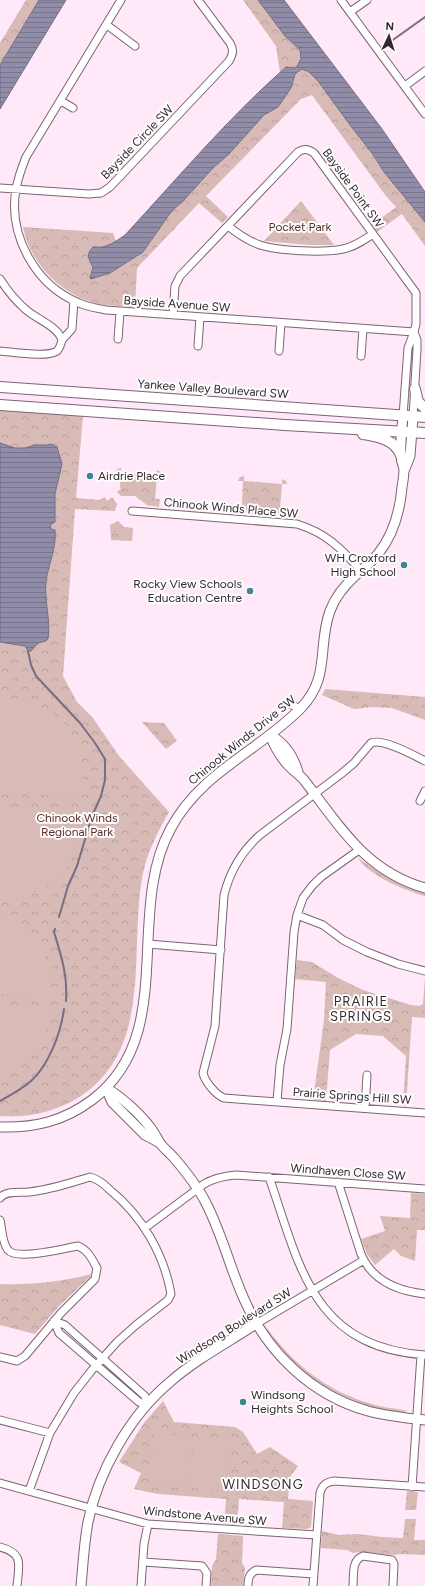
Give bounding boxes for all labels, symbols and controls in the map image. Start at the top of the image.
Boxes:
north arrow [369,16,409,56]
text: N [385,20,394,33]
street label: Bayside Circle SW [98,102,176,182]
street label: Bayside Point SW [320,146,387,231]
park label: Pocket Park [269,220,332,234]
street label: Bayside Avenue SW [123,293,231,315]
street label: Yankee Valley Boulevard SW [137,377,289,401]
place label: Airdrie Place [98,469,166,483]
marker: Airdrie Place [85,471,95,481]
street label: Chinook Winds Place SW [163,495,299,521]
place label: WH Croxford High School [325,551,396,579]
marker: WH Croxford High School [399,560,409,570]
place label: Rocky View Schools Education Centre [133,577,242,605]
marker: Rocky View Schools Education Centre [245,586,255,596]
street label: Chinook Winds Drive SW [186,692,299,788]
park label: Chinook Winds Regional Park [36,811,118,839]
district label: PRAIRIE SPRINGS [330,994,392,1024]
street label: Prairie Springs Hill SW [292,1085,412,1107]
street label: Windhaven Close SW [290,1161,406,1183]
street label: Windsong Boulevard SW [174,1285,294,1367]
place label: Windsong Heights School [251,1388,333,1416]
marker: Windsong Heights School [238,1397,248,1407]
district label: WINDSONG [222,1477,304,1492]
street label: Windstone Avenue SW [143,1504,268,1528]

